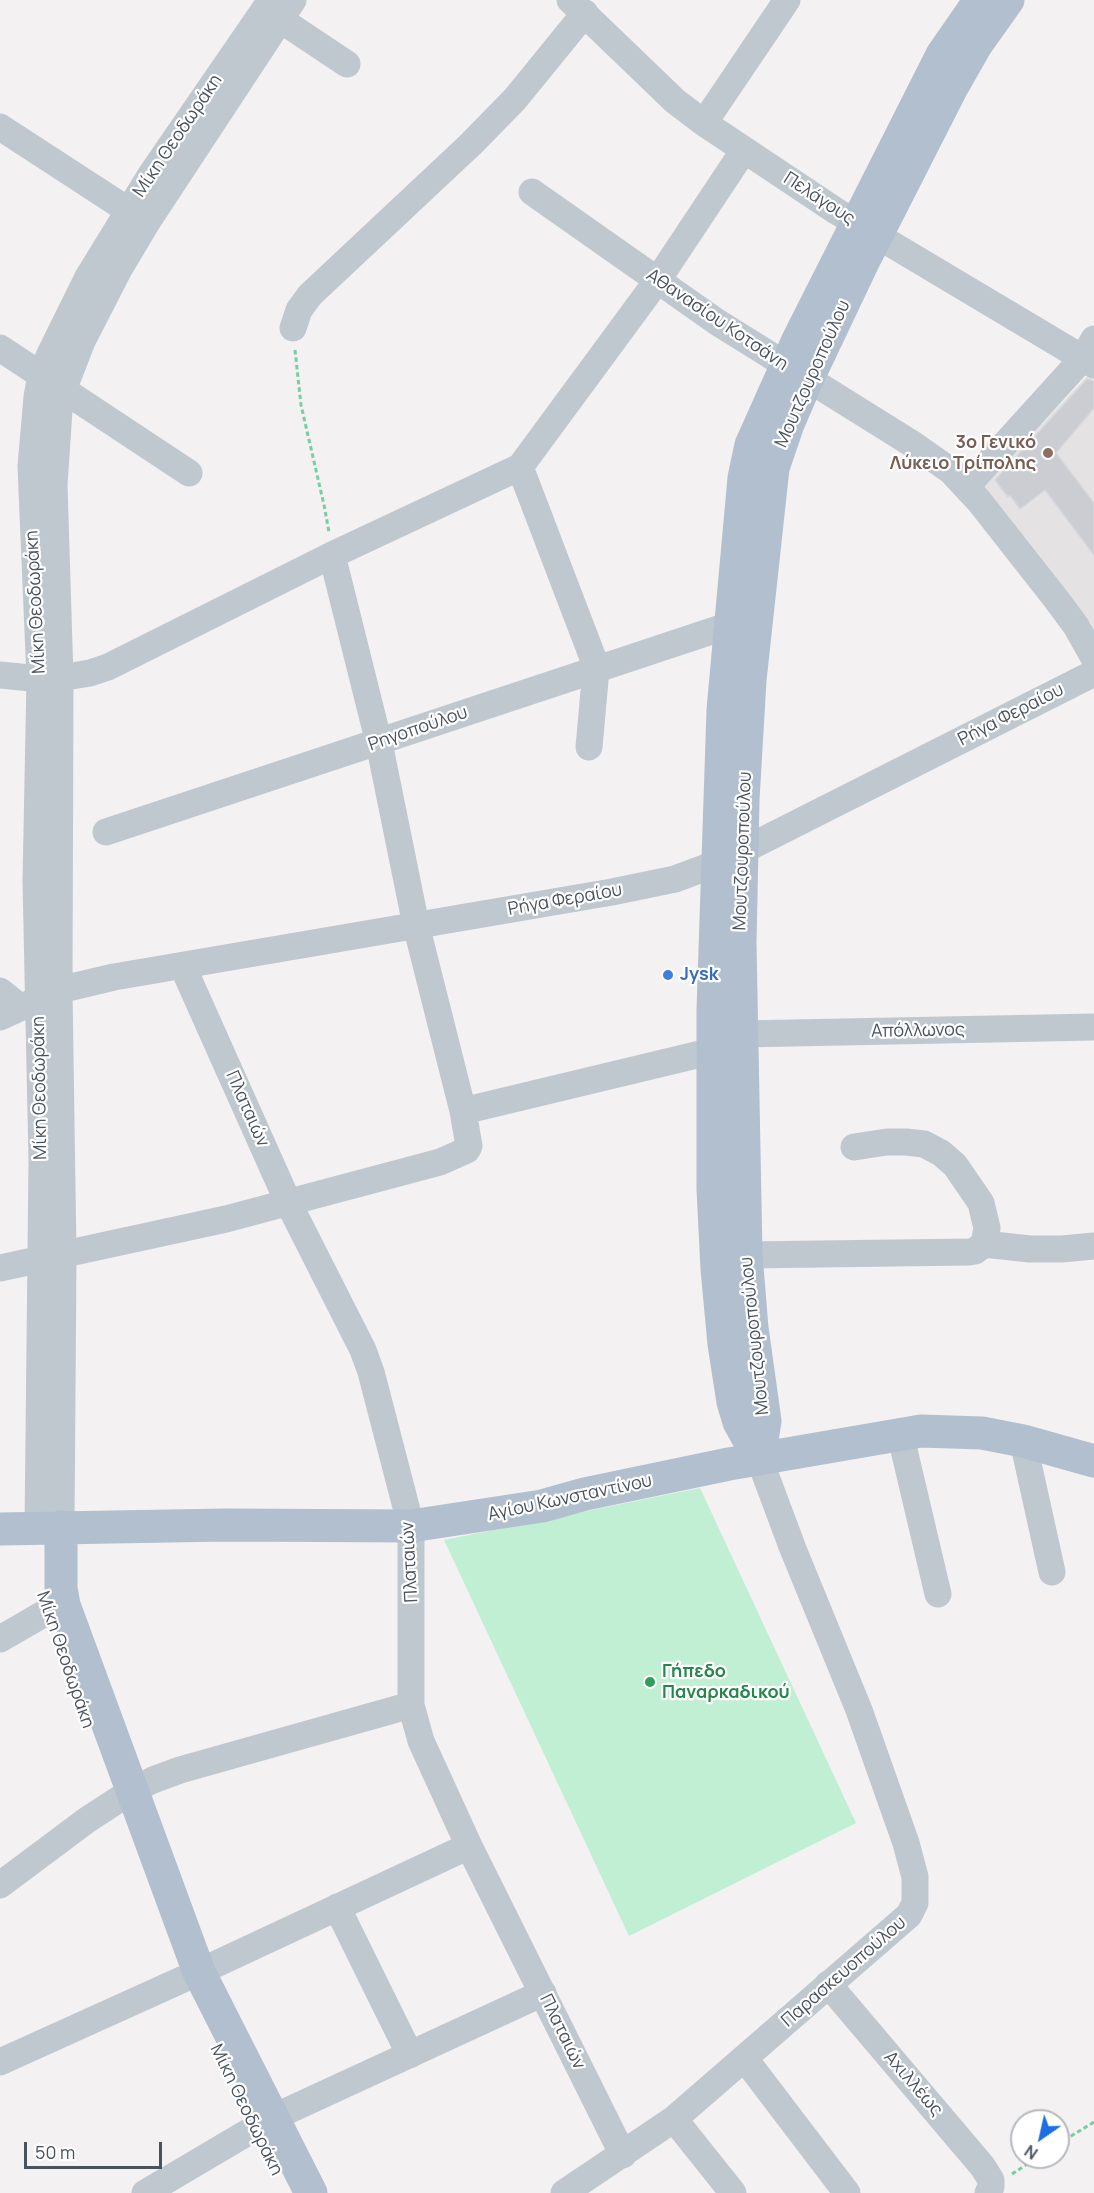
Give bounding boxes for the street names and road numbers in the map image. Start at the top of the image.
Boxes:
street label: Μίκη Θεοδωράκη [129,70,227,202]
street label: Πελάγους [779,168,859,230]
street label: Αθανασίου Κοτσάνη [642,265,792,375]
street label: Μουτζουροπούλου [771,297,855,451]
street label: Μίκη Θεοδωράκη [21,530,51,674]
street label: Ρήγα Φεραίου [955,679,1067,751]
street label: Ρηγοπούλου [366,702,470,756]
street label: Μουτζουροπούλου [729,771,757,931]
street label: Ρήγα Φεραίου [506,879,624,921]
street label: Μίκη Θεοδωράκη [28,1016,52,1160]
street label: Απόλλωνος [871,1019,965,1043]
street label: Πλαταιών [221,1068,273,1150]
street label: Μουτζουροπούλου [736,1256,774,1416]
street label: Αγίου Κωνσταντίνου [486,1470,654,1526]
street label: Πλαταιών [397,1521,423,1603]
street label: Μίκη Θεοδωράκη [31,1589,99,1731]
street label: Παρασκευοπούλου [777,1912,911,2032]
street label: Πλαταιών [535,1991,589,2073]
street label: Μίκη Θεοδωράκη [205,2041,287,2179]
street label: Αχιλλέως [879,2047,947,2121]

